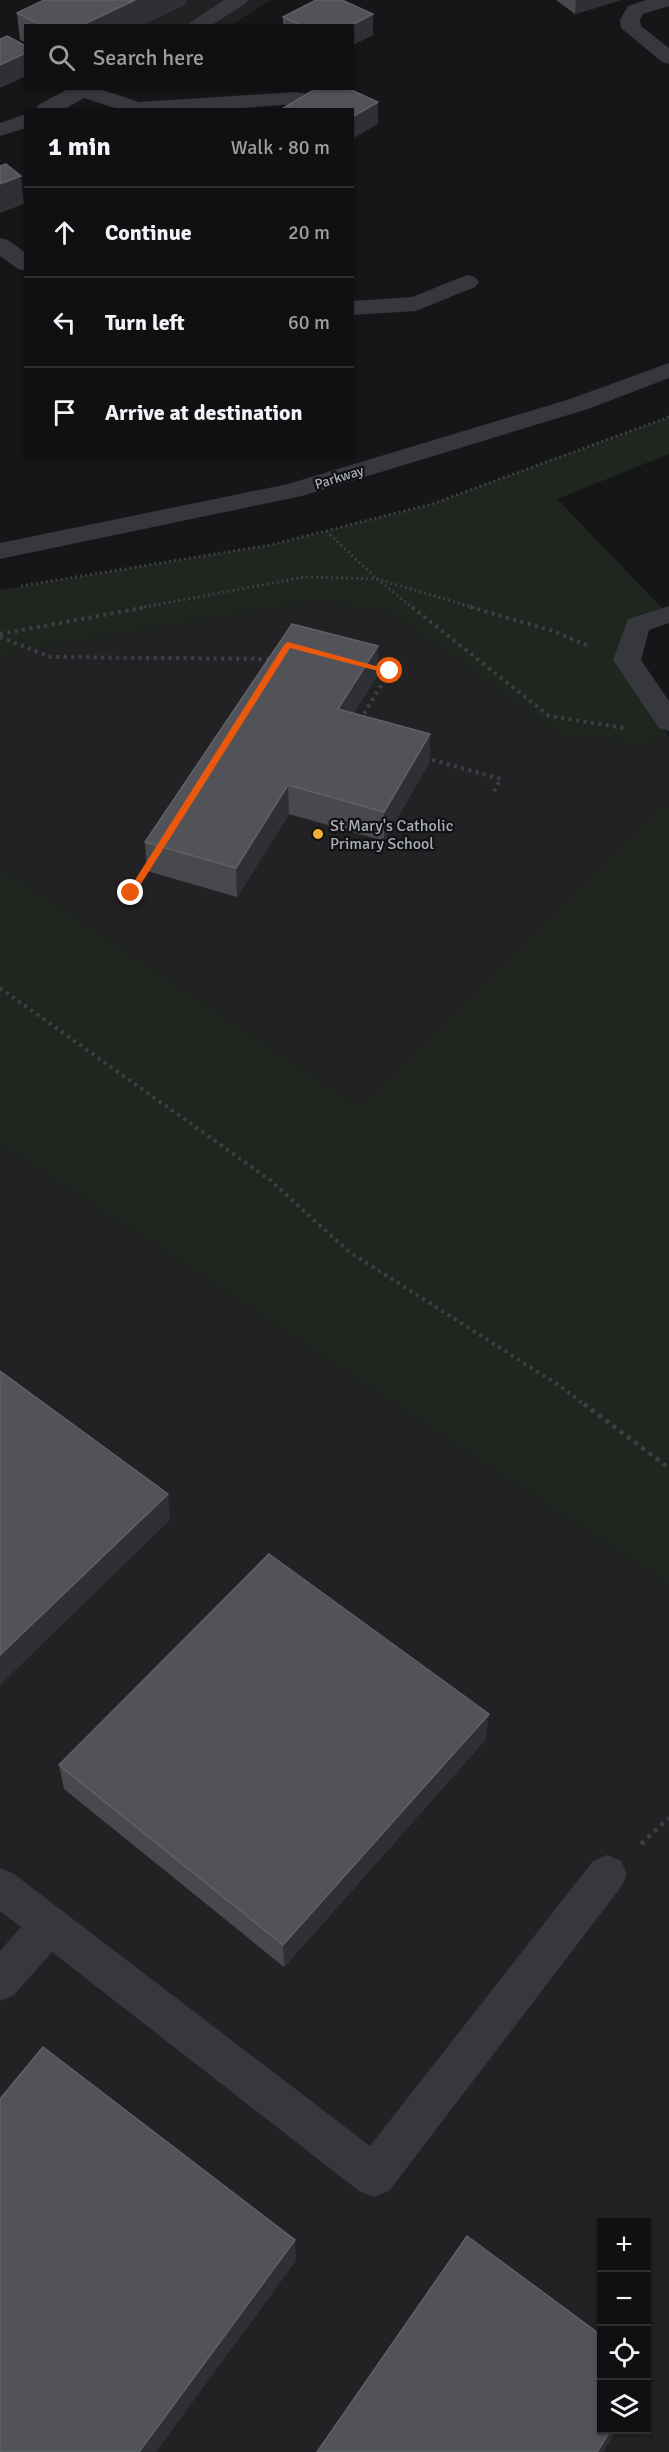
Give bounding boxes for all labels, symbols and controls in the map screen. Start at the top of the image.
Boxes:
search box [24,24,354,90]
icon: search [45,41,78,74]
text: Search here [93,44,204,71]
text: 1 min [48,131,111,163]
text: Walk · 80 m [231,135,330,160]
icon: ahead [48,216,81,249]
text: Continue [105,219,192,246]
text: 20 m [288,220,330,245]
icon: left [48,306,81,339]
text: Turn left [105,309,185,336]
text: 60 m [288,310,330,335]
icon: arrive [48,396,81,429]
text: Arrive at destination [105,399,302,426]
street label: Parkway [313,462,366,493]
route start [376,657,402,683]
place label: St Mary's Catholic Primary School [330,816,453,854]
marker: St Mary's Catholic Primary School [311,827,325,841]
route end [117,879,143,905]
map controls [597,2218,651,2434]
button: + [597,2218,651,2272]
button: − [597,2272,651,2326]
button: locate [597,2326,651,2380]
button: layers [597,2380,651,2434]

